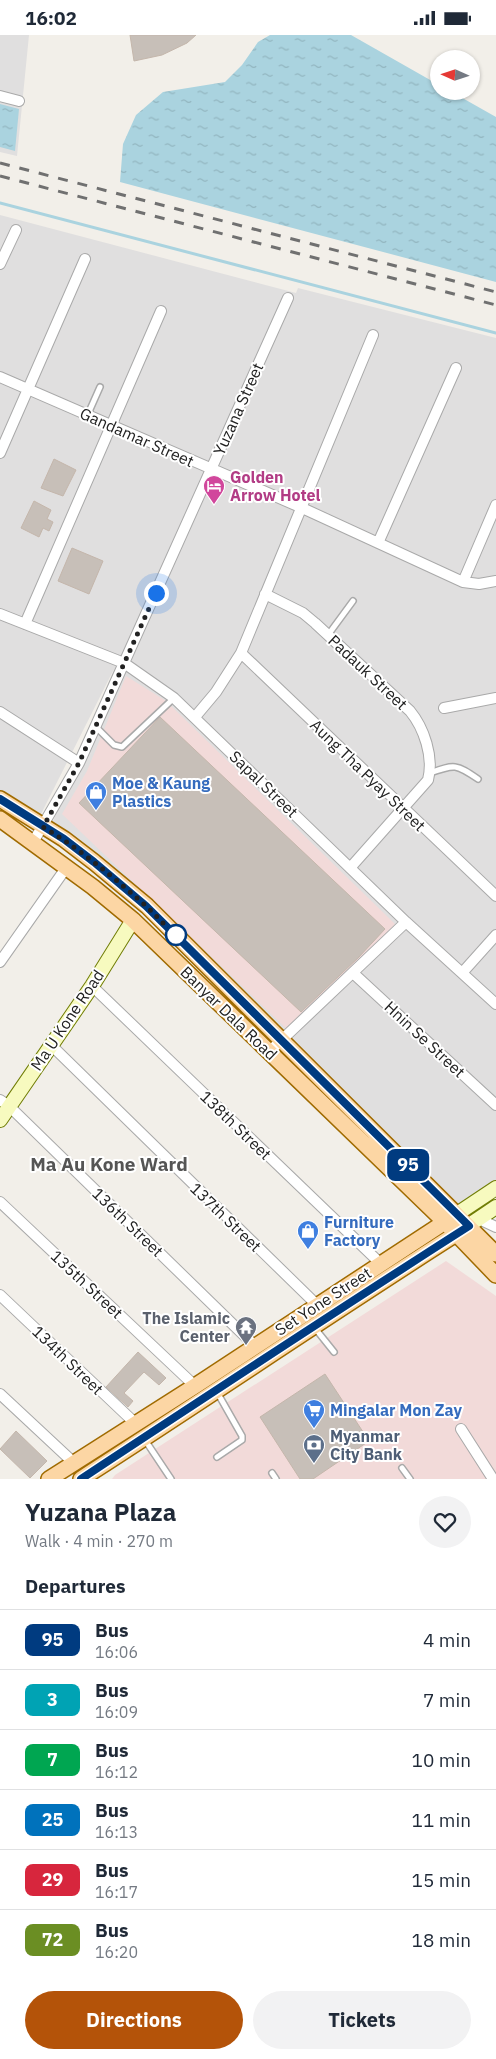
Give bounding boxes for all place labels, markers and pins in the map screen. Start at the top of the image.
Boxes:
place label: Golden Arrow Hotel [230,467,320,505]
hotel icon: Golden Arrow Hotel [202,474,226,505]
place label: Moe & Kaung Plastics [112,773,210,811]
shop icon: Moe & Kaung Plastics [84,780,108,811]
unlabelled marker [165,924,187,946]
place label: Furniture Factory [324,1212,394,1250]
shop icon: Furniture Factory [296,1219,320,1250]
place label: The Islamic Center [142,1308,231,1346]
temple icon: The Islamic Center [234,1315,258,1346]
supermarket icon: Mingalar Mon Zay [302,1398,326,1429]
place label: Mingalar Mon Zay [330,1400,462,1420]
place label: Myanmar City Bank [330,1426,403,1464]
bank icon: Myanmar City Bank [302,1433,326,1464]

